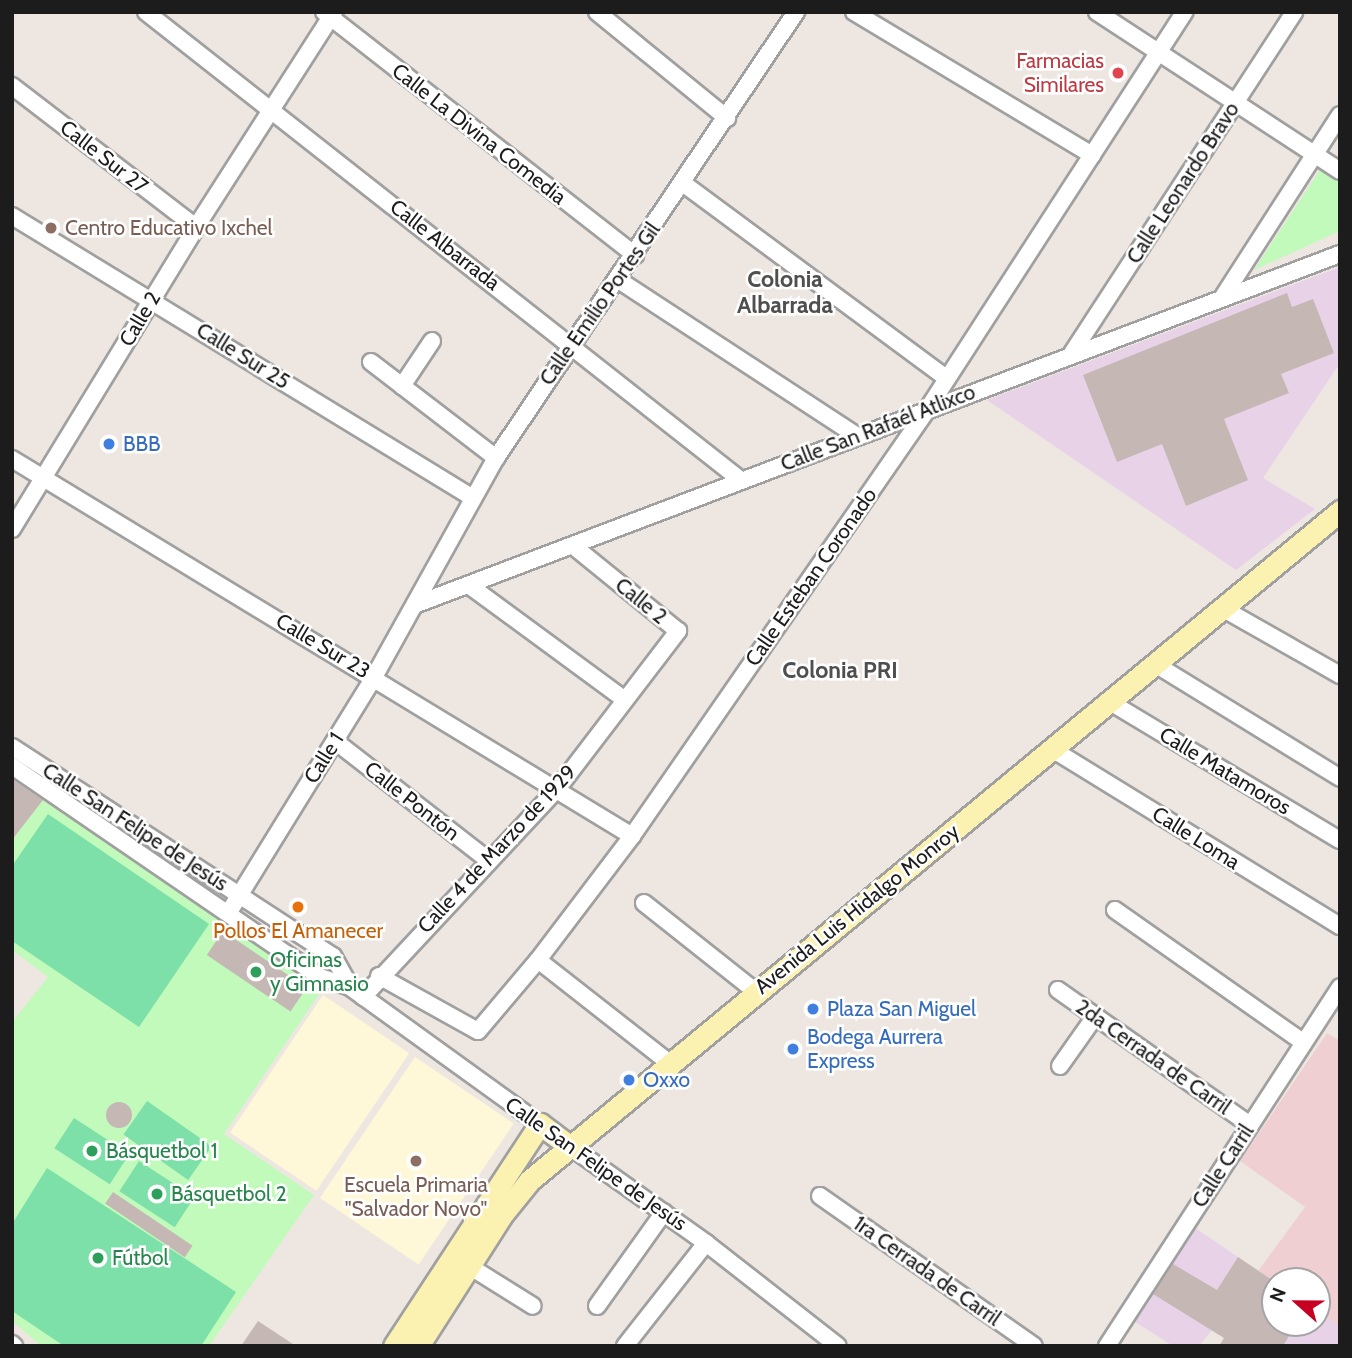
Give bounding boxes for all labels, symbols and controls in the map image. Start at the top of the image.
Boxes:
place label: Farmacias Similares [1016,48,1104,98]
street label: Calle La Divina Comedia [387,58,571,210]
marker: Farmacias Similares [1110,65,1126,81]
street label: Calle Leonardo Bravo [1121,98,1245,268]
street label: Calle Sur 27 [55,115,153,199]
street label: Calle Albarrada [385,194,505,296]
place label: Centro Educativo Ixchel [65,215,273,241]
street label: Calle Emilio Portes Gil [534,218,666,390]
marker: Centro Educativo Ixchel [43,220,59,236]
district label: Colonia Albarrada [737,265,833,319]
street label: Calle 2 [114,287,166,351]
street label: Calle Sur 25 [192,317,294,395]
street label: Calle San Rafaél Atlixco [777,379,979,477]
place label: BBB [123,431,161,457]
marker: BBB [101,436,117,452]
street label: Calle Esteban Coronado [740,483,882,671]
street label: Calle 2 [610,573,672,629]
street label: Calle Sur 23 [271,608,375,684]
district label: Colonia PRI [782,656,898,684]
street label: Calle Matamoros [1155,722,1295,820]
street label: Calle 1 [299,728,349,788]
street label: Calle Pontón [360,756,464,846]
street label: Calle San Felipe de Jesús [38,758,232,896]
street label: Calle 4 de Marzo de 1929 [413,760,581,938]
street label: Calle Loma [1147,801,1245,875]
street label: Avenida Luis Hidalgo Monroy [750,819,964,999]
marker: Pollos El Amanecer [290,899,306,915]
place label: Pollos El Amanecer [213,918,383,944]
place label: Oficinas y Gimnasio [270,947,369,997]
marker: Oficinas y Gimnasio [248,964,264,980]
street label: 2da Cerrada de Carril [1071,994,1235,1120]
place label: Plaza San Miguel [827,996,976,1022]
marker: Plaza San Miguel [805,1001,821,1017]
place label: Bodega Aurrera Express [807,1024,943,1074]
marker: Bodega Aurrera Express [785,1041,801,1057]
place label: Oxxo [643,1067,690,1093]
marker: Oxxo [621,1072,637,1088]
street label: Calle San Felipe de Jesús [500,1092,692,1236]
street label: Calle Carril [1187,1120,1259,1212]
place label: Básquetbol 1 [106,1138,218,1164]
marker: Básquetbol 1 [84,1143,100,1159]
marker: Escuela Primaria "Salvador Novo" [408,1153,424,1169]
place label: Escuela Primaria "Salvador Novo" [344,1172,488,1222]
place label: Básquetbol 2 [171,1181,287,1207]
marker: Básquetbol 2 [149,1186,165,1202]
street label: 1ra Cerrada de Carril [848,1211,1006,1331]
place label: Fútbol [112,1245,168,1271]
marker: Fútbol [90,1250,106,1266]
north arrow [1261,1267,1331,1337]
text: N [1265,1285,1291,1305]

